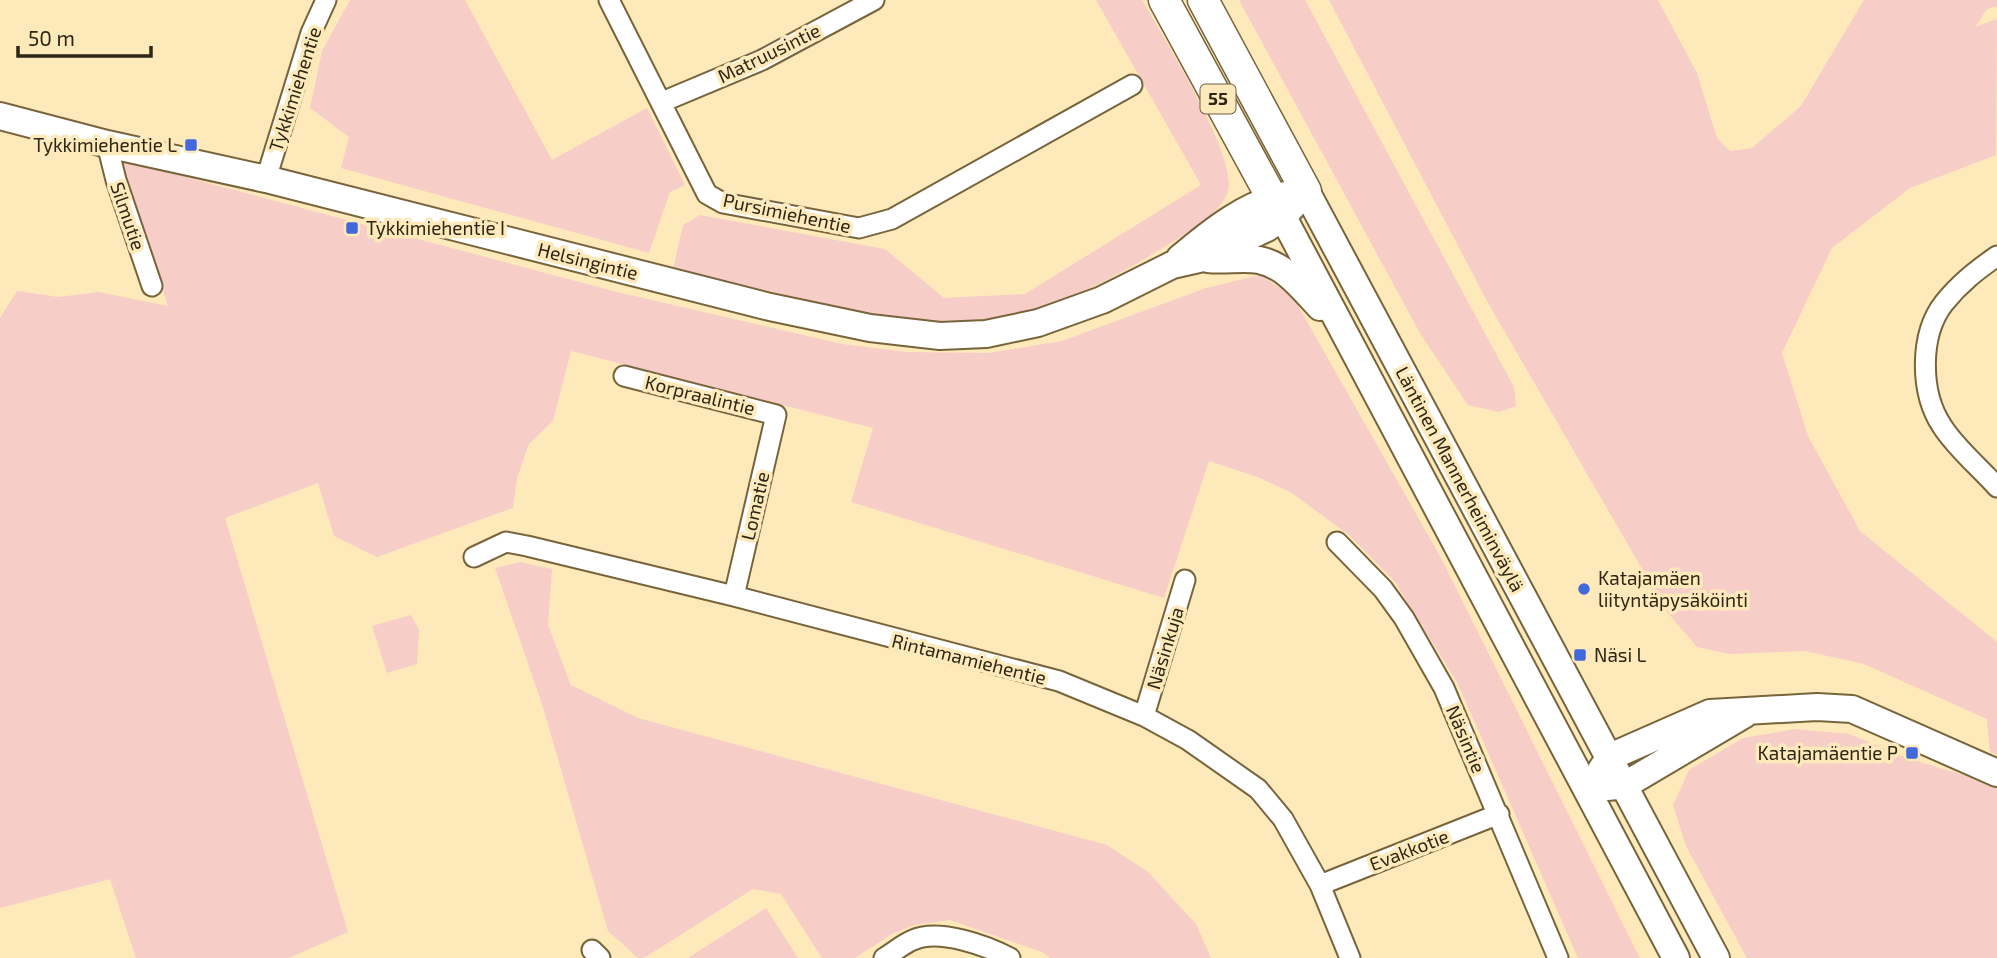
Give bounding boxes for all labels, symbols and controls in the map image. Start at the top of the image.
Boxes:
scale bar [18,14,150,58]
street label: Matruusintie [714,18,824,87]
street label: Tykkimiehentie [264,24,326,154]
text: 50 m [28,25,75,50]
road number: 55 [1200,84,1236,114]
place label: Tykkimiehentie L [33,133,177,156]
marker: Tykkimiehentie L [183,137,199,153]
street label: Silmutie [106,179,151,253]
street label: Pursimiehentie [721,188,853,237]
place label: Tykkimiehentie I [366,216,505,239]
marker: Tykkimiehentie I [344,220,360,236]
street label: Helsingintie [536,237,641,284]
street label: Läntinen Mannerheiminväylä [1391,362,1530,595]
street label: Korpraalintie [643,370,757,419]
street label: Lomatie [735,469,774,542]
place label: Katajamäen liityntäpysäköinti [1598,566,1748,611]
marker: Katajamäen liityntäpysäköinti [1576,581,1592,597]
street label: Näsinkuja [1141,604,1188,692]
street label: Rintamamiehentie [890,628,1049,689]
place label: Näsi L [1594,643,1646,666]
marker: Näsi L [1572,647,1588,663]
street label: Näsintie [1442,701,1491,776]
place label: Katajamäentie P [1758,741,1898,764]
marker: Katajamäentie P [1904,745,1920,761]
street label: Evakkotie [1366,824,1452,875]

